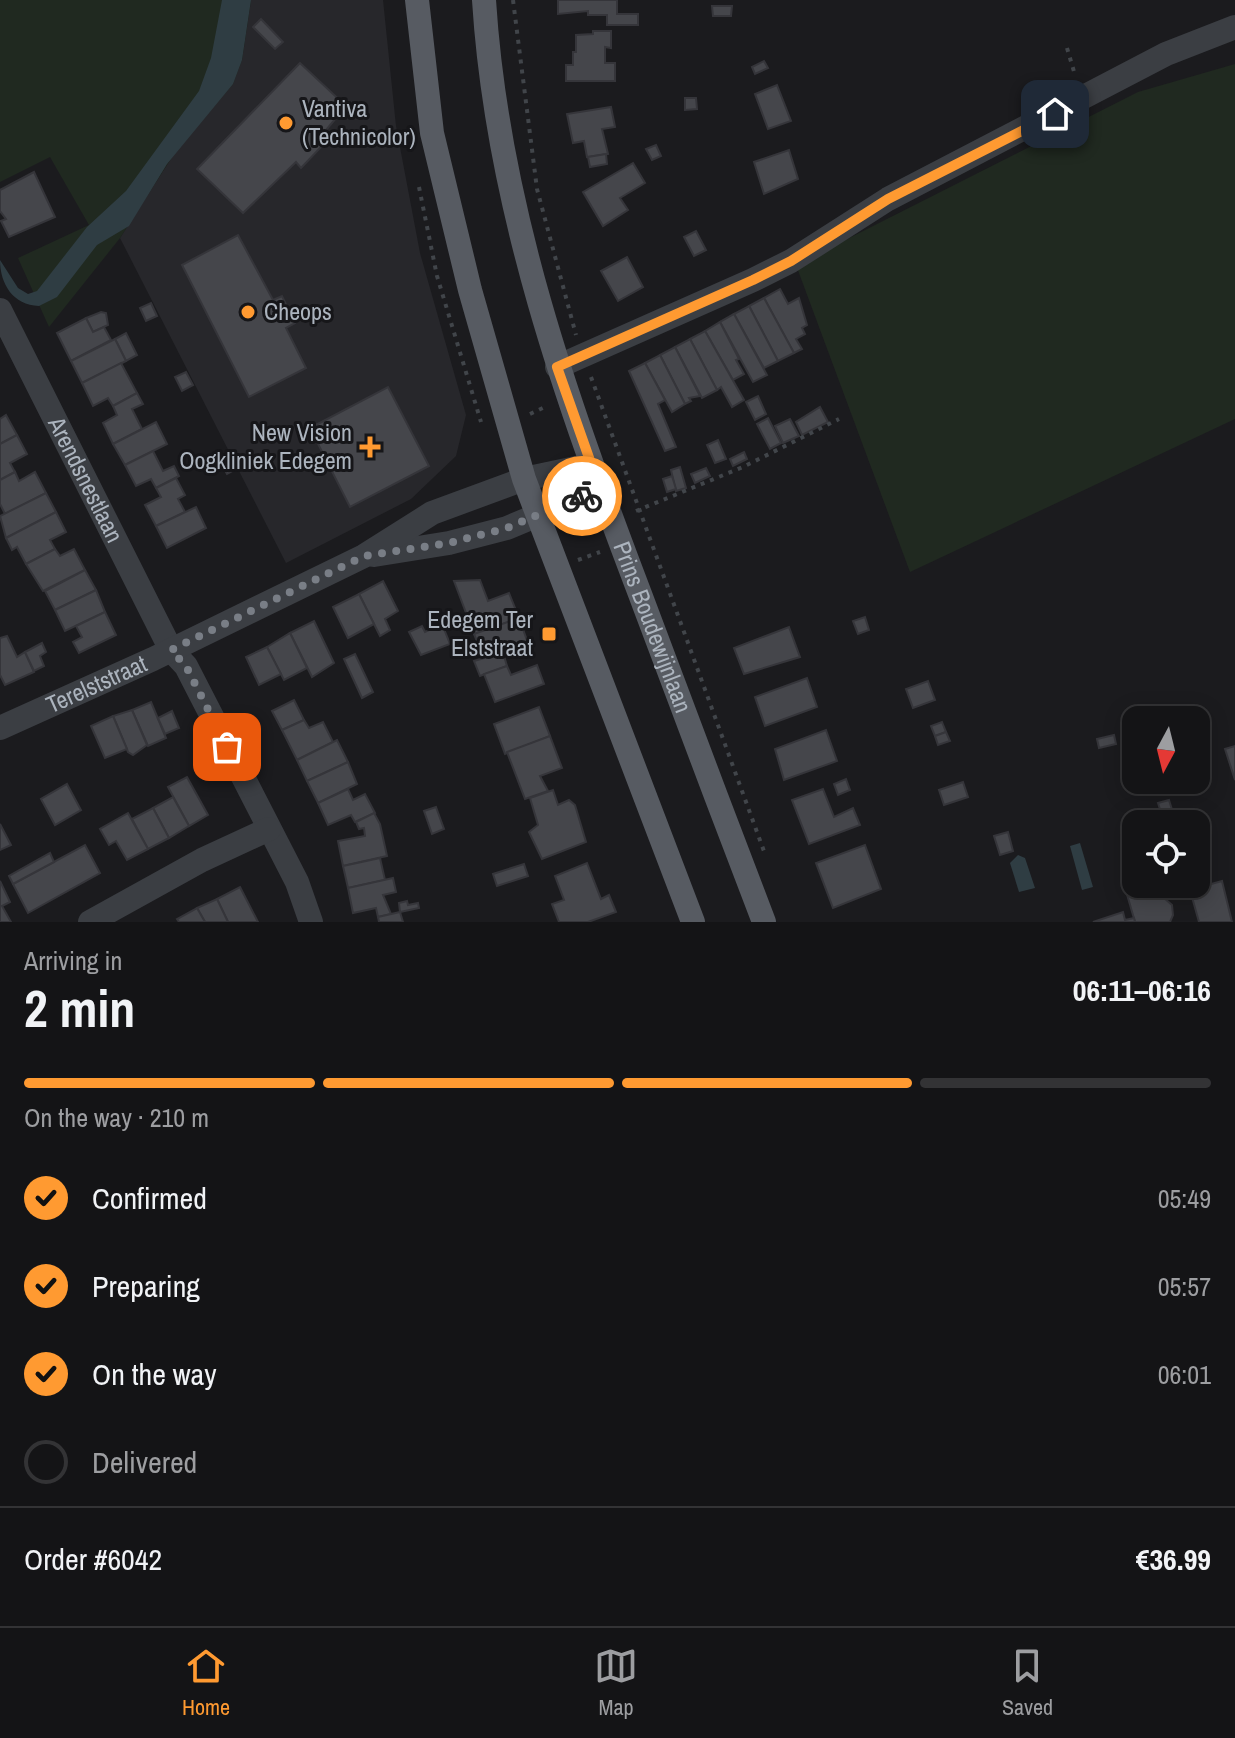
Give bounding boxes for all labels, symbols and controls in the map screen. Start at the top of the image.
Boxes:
pin [1021,80,1089,148]
place label: Vantiva (Technicolor) [302,92,416,152]
icon: home [1033,92,1077,136]
marker: Vantiva (Technicolor) [277,114,295,132]
place label: Cheops [264,295,332,327]
marker: Cheops [239,303,257,321]
street label: Arendsnestlaan [41,410,131,548]
place label: New Vision Oogkliniek Edegem [179,416,352,476]
marker: New Vision Oogkliniek Edegem [359,436,381,458]
courier [542,456,622,536]
icon: bike [560,474,604,518]
street label: Prins Boudewijnlaan [607,537,700,717]
place label: Edegem Ter Elststraat [427,603,534,663]
marker: Edegem Ter Elststraat [540,625,558,643]
street label: Terelststraat [41,647,152,720]
north arrow [1122,706,1210,794]
map controls [1122,706,1210,898]
pin [193,713,261,781]
icon: bag [205,725,249,769]
button: locate [1122,810,1210,898]
text: Arriving in [24,943,122,978]
text: 06:11–06:16 [1073,970,1211,1010]
text: 2 min [24,973,135,1043]
text: On the way · 210 m [24,1100,209,1135]
icon: check [24,1176,68,1220]
text: Confirmed [92,1178,207,1218]
text: 05:49 [1158,1181,1211,1216]
icon: check [24,1264,68,1308]
text: Preparing [92,1266,200,1306]
text: 05:57 [1158,1269,1211,1304]
icon: check [24,1352,68,1396]
text: On the way [92,1354,216,1394]
text: 06:01 [1158,1357,1211,1392]
text: Delivered [92,1442,197,1482]
text: Order #6042 [24,1539,162,1579]
text: €36.99 [1136,1539,1211,1579]
tab: Home [182,1644,230,1722]
tab: Map [594,1644,638,1722]
tab: Saved [1002,1644,1053,1722]

